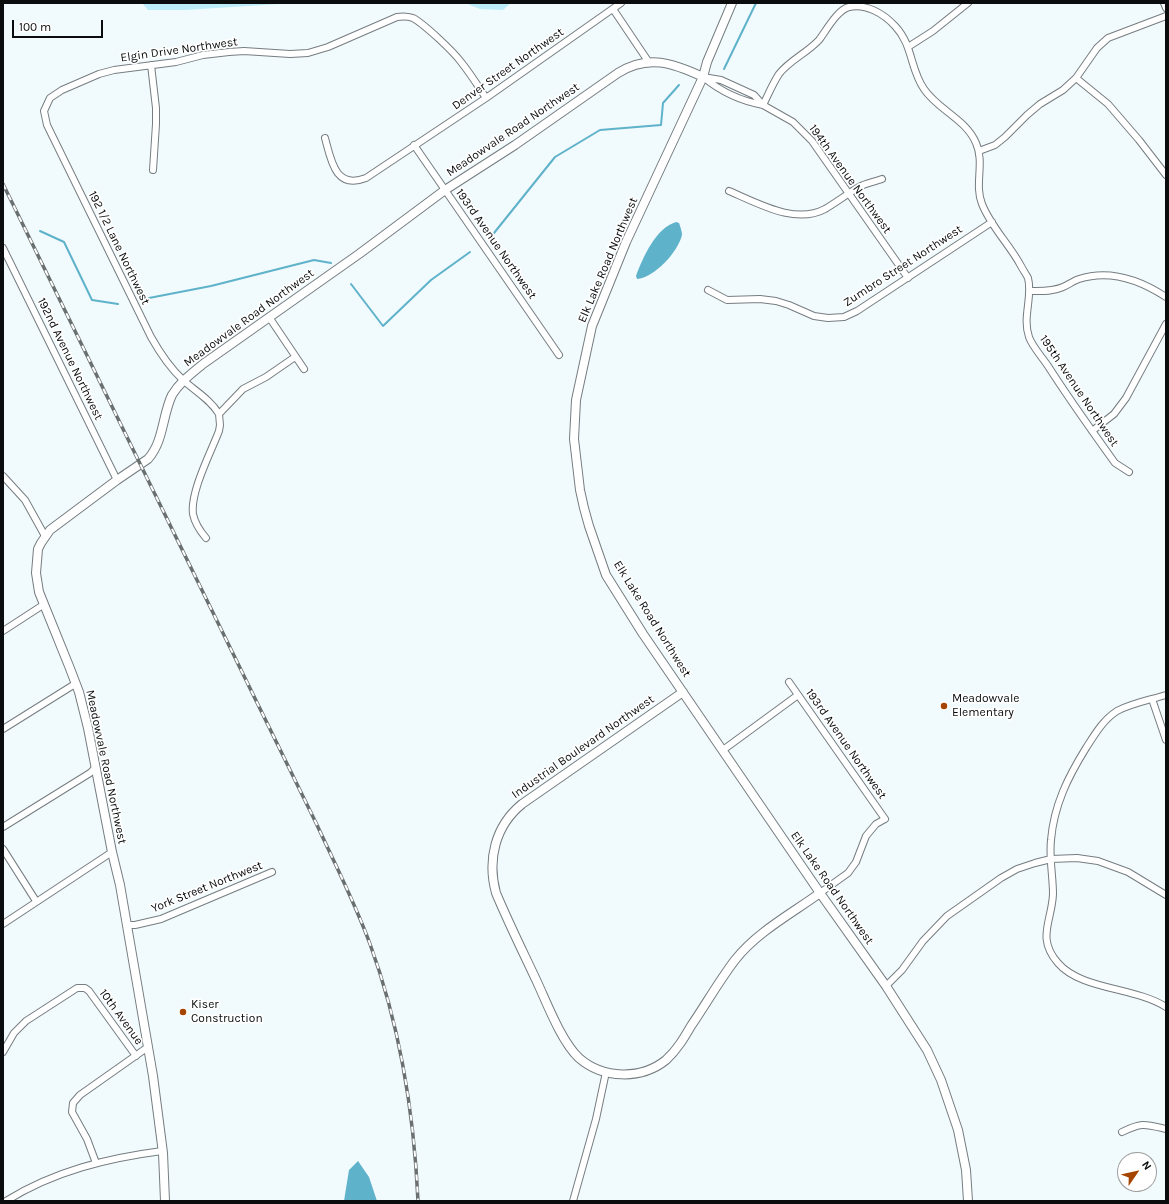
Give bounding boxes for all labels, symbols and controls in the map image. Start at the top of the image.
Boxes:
scale bar [14,12,105,38]
text: 100 m [19,20,51,34]
street label: Denver Street Northwest [449,25,567,113]
street label: Elgin Drive Northwest [120,35,238,65]
street label: Meadowvale Road Northwest [444,80,582,180]
street label: 194th Avenue Northwest [806,122,894,236]
street label: 193rd Avenue Northwest [452,186,540,302]
street label: 192 1/2 Lane Northwest [85,189,153,307]
street label: Elk Lake Road Northwest [575,195,641,325]
street label: Zumbro Street Northwest [841,222,965,310]
street label: Meadowvale Road Northwest [181,266,317,370]
street label: 192nd Avenue Northwest [34,296,106,422]
street label: 195th Avenue Northwest [1036,333,1122,449]
street label: Elk Lake Road Northwest [610,558,694,680]
street label: 193rd Avenue Northwest [802,686,890,802]
street label: Meadowvale Road Northwest [83,689,129,845]
street label: Industrial Boulevard Northwest [509,692,657,802]
place label: Meadowvale Elementary [952,692,1019,720]
marker: Meadowvale Elementary [939,701,949,711]
street label: Elk Lake Road Northwest [787,829,877,947]
street label: York Street Northwest [149,858,265,916]
street label: 10th Avenue [96,986,146,1048]
place label: Kiser Construction [191,998,263,1026]
marker: Kiser Construction [178,1007,188,1017]
north arrow [1117,1152,1157,1192]
text: N [1139,1159,1154,1172]

